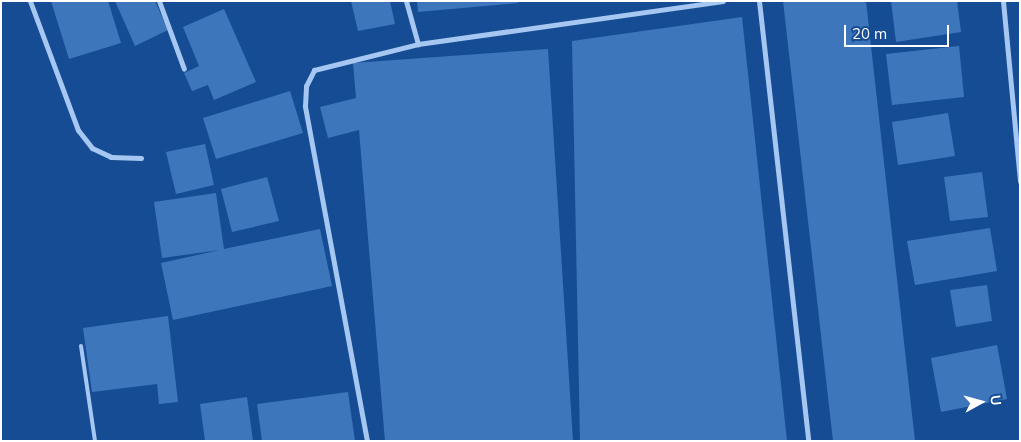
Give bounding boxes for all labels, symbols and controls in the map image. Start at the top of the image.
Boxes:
scale bar [846,15,951,47]
text: 20 m [852,24,887,43]
north arrow [956,377,1006,427]
text: U [986,394,1005,406]

